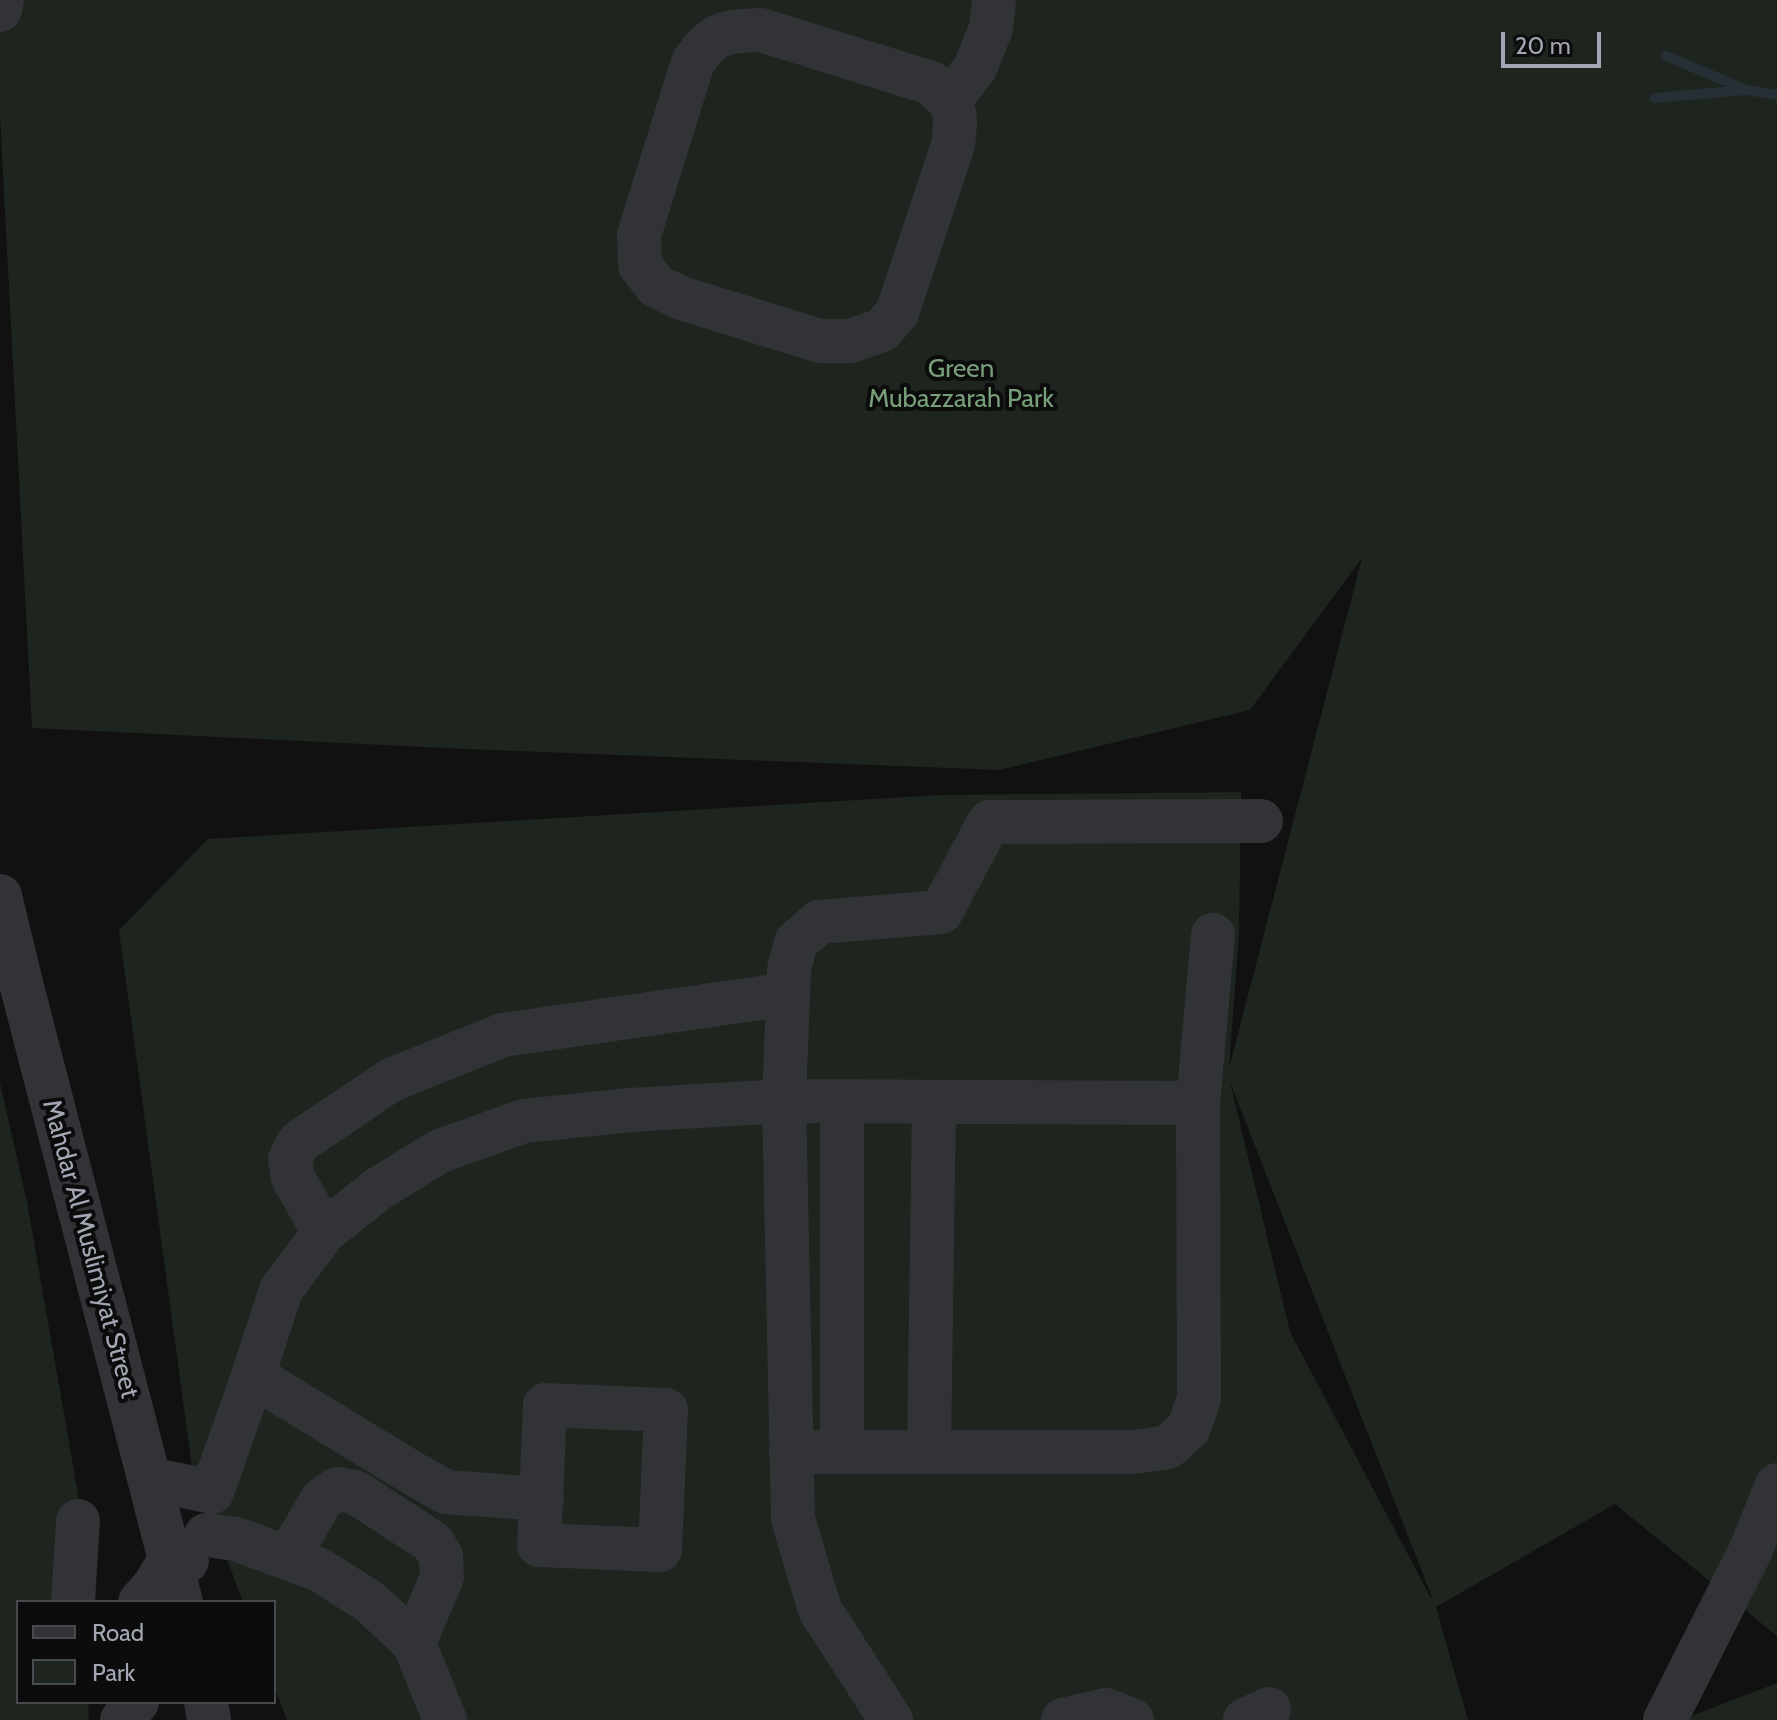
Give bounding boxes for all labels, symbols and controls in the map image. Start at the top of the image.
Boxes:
scale bar [1505,16,1605,66]
text: 20 m [1515,31,1571,60]
park label: Green Mubazzarah Park [868,353,1054,414]
street label: Mahdar Al Muslimiyat Street [35,1096,145,1402]
legend [16,1600,276,1704]
text: Road [92,1618,144,1647]
text: Park [92,1658,135,1687]

